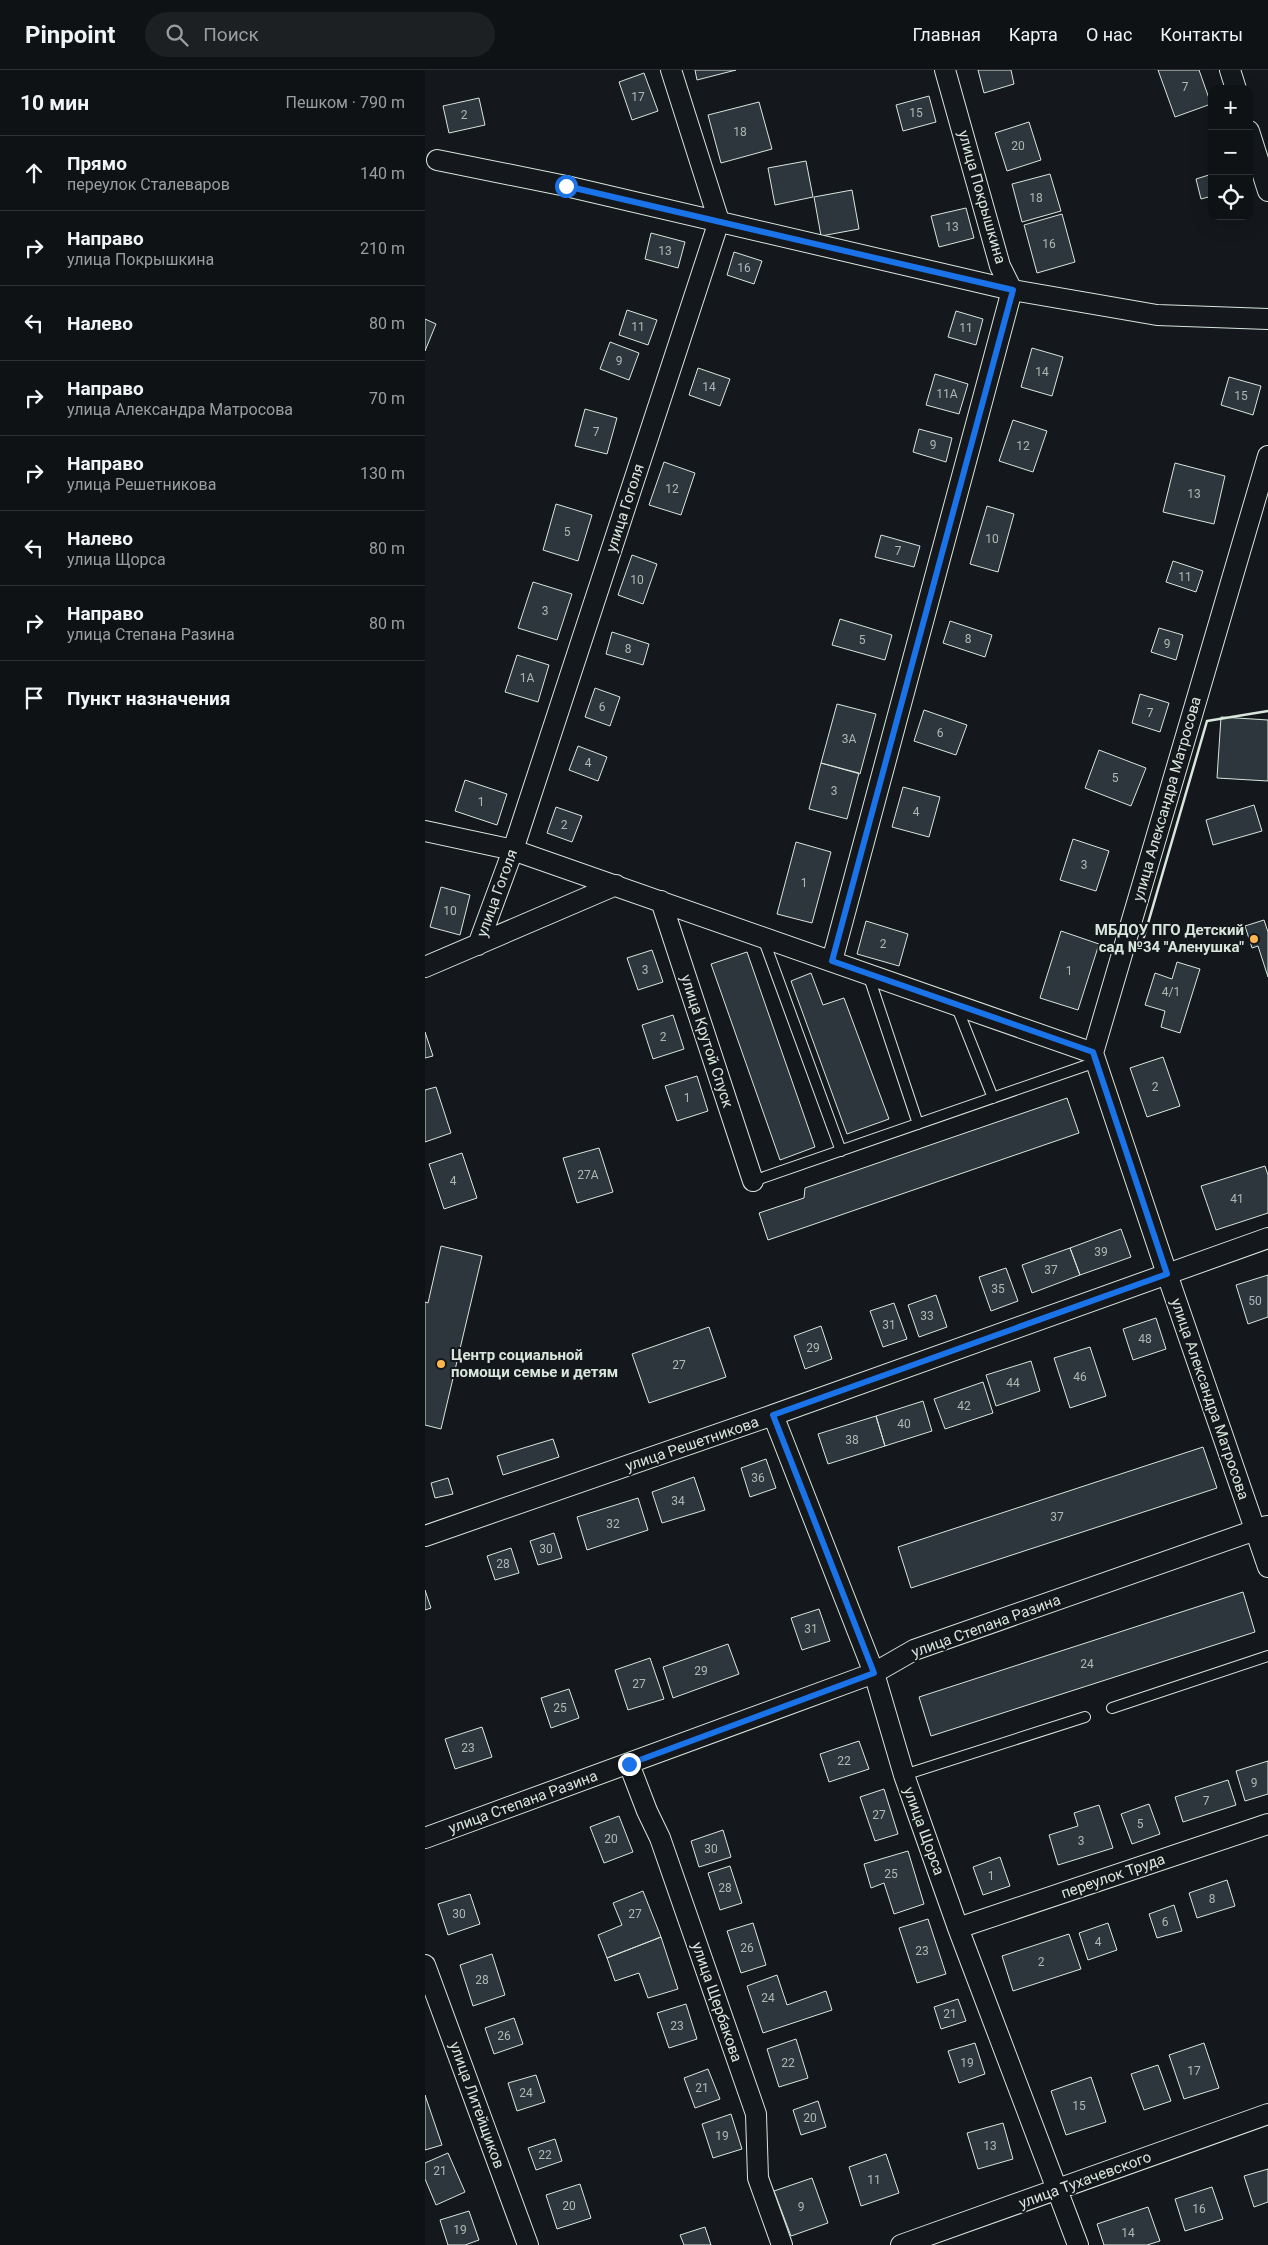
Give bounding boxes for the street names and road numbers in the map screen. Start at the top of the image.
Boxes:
street label: улица Покрышкина [954,128,1010,266]
street label: улица Гоголя [602,462,648,554]
street label: улица Александра Матросова [1129,695,1205,903]
street label: улица Гоголя [473,847,521,939]
street label: улица Крутой Спуск [677,972,737,1110]
street label: улица Александра Матросова [1167,1296,1253,1502]
street label: улица Решетникова [623,1413,761,1475]
street label: улица Степана Разина [909,1591,1063,1661]
street label: улица Степана Разина [446,1767,600,1837]
street label: улица Щорса [900,1784,948,1878]
street label: переулок Труда [1059,1850,1167,1902]
street label: улица Щербакова [688,1940,746,2064]
street label: улица Литейщиков [446,2039,508,2171]
street label: улица Тухачевского [1016,2148,1154,2212]

